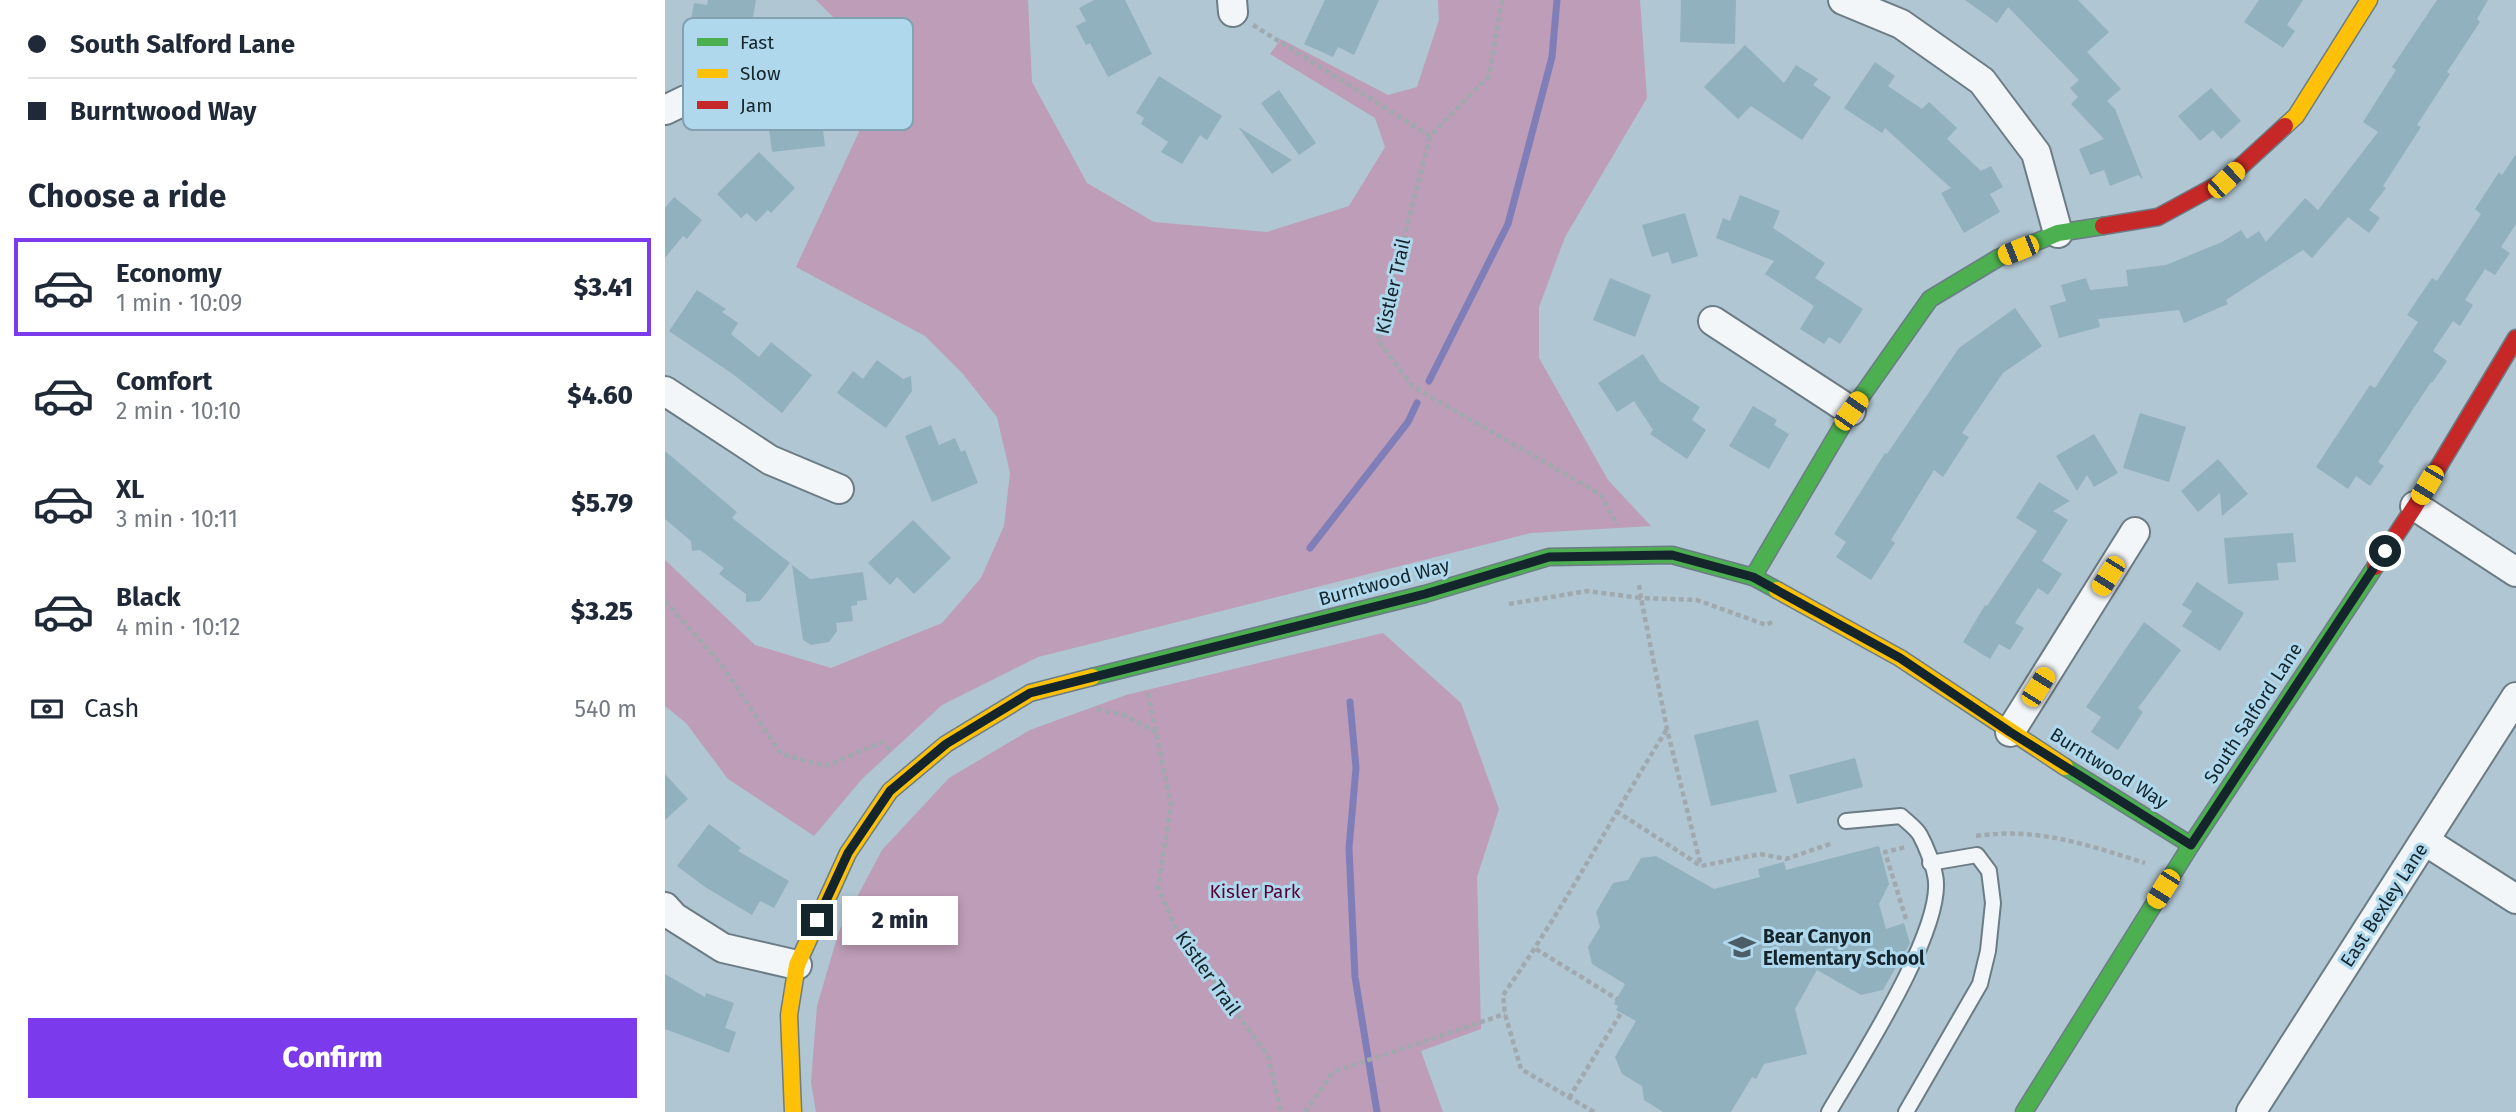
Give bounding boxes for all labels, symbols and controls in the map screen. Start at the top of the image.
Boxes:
legend [683,18,913,130]
text: South Salford Lane [70,29,295,60]
text: Fast [740,31,774,54]
text: Slow [740,62,781,85]
text: Jam [740,94,772,117]
text: Burntwood Way [70,96,257,127]
car [2204,158,2249,202]
text: Choose a ride [28,177,226,215]
car [1995,232,2042,268]
street label: Kistler Trail [1371,236,1415,336]
icon: car [32,256,95,319]
text: Economy [116,258,222,289]
text: $3.41 [574,272,633,303]
text: 1 min · 10:09 [116,289,242,317]
icon: car [32,364,95,427]
text: Comfort [116,366,212,397]
text: $4.60 [567,380,633,411]
car [1831,388,1872,434]
text: 2 min · 10:10 [116,397,241,425]
car [2408,462,2447,508]
icon: car [32,472,95,535]
text: XL [116,474,144,505]
text: $5.79 [571,488,633,519]
text: 3 min · 10:11 [116,505,238,533]
route start [2369,535,2401,567]
street label: Burntwood Way [1316,553,1453,611]
car [2088,553,2129,599]
icon: car [32,580,95,643]
text: Black [116,582,181,613]
text: $3.25 [571,596,633,627]
text: 4 min · 10:12 [116,613,240,641]
street label: South Salford Lane [2199,638,2307,788]
car [2018,664,2059,710]
icon: cash [28,690,66,728]
text: Cash [84,693,140,724]
text: 540 m [575,695,637,723]
street label: Burntwood Way [2046,723,2173,814]
street label: East Bexley Lane [2335,839,2433,971]
car [2143,866,2184,912]
park label: Kisler Park [1209,880,1301,903]
callout: 2 min [841,895,957,944]
route end [801,904,833,936]
text: 2 min [872,906,928,934]
place label: Bear Canyon Elementary School [1763,925,1925,970]
street label: Kistler Trail [1171,926,1246,1020]
school or university icon: Bear Canyon Elementary School [1727,932,1757,962]
button: Confirm [28,1018,637,1098]

